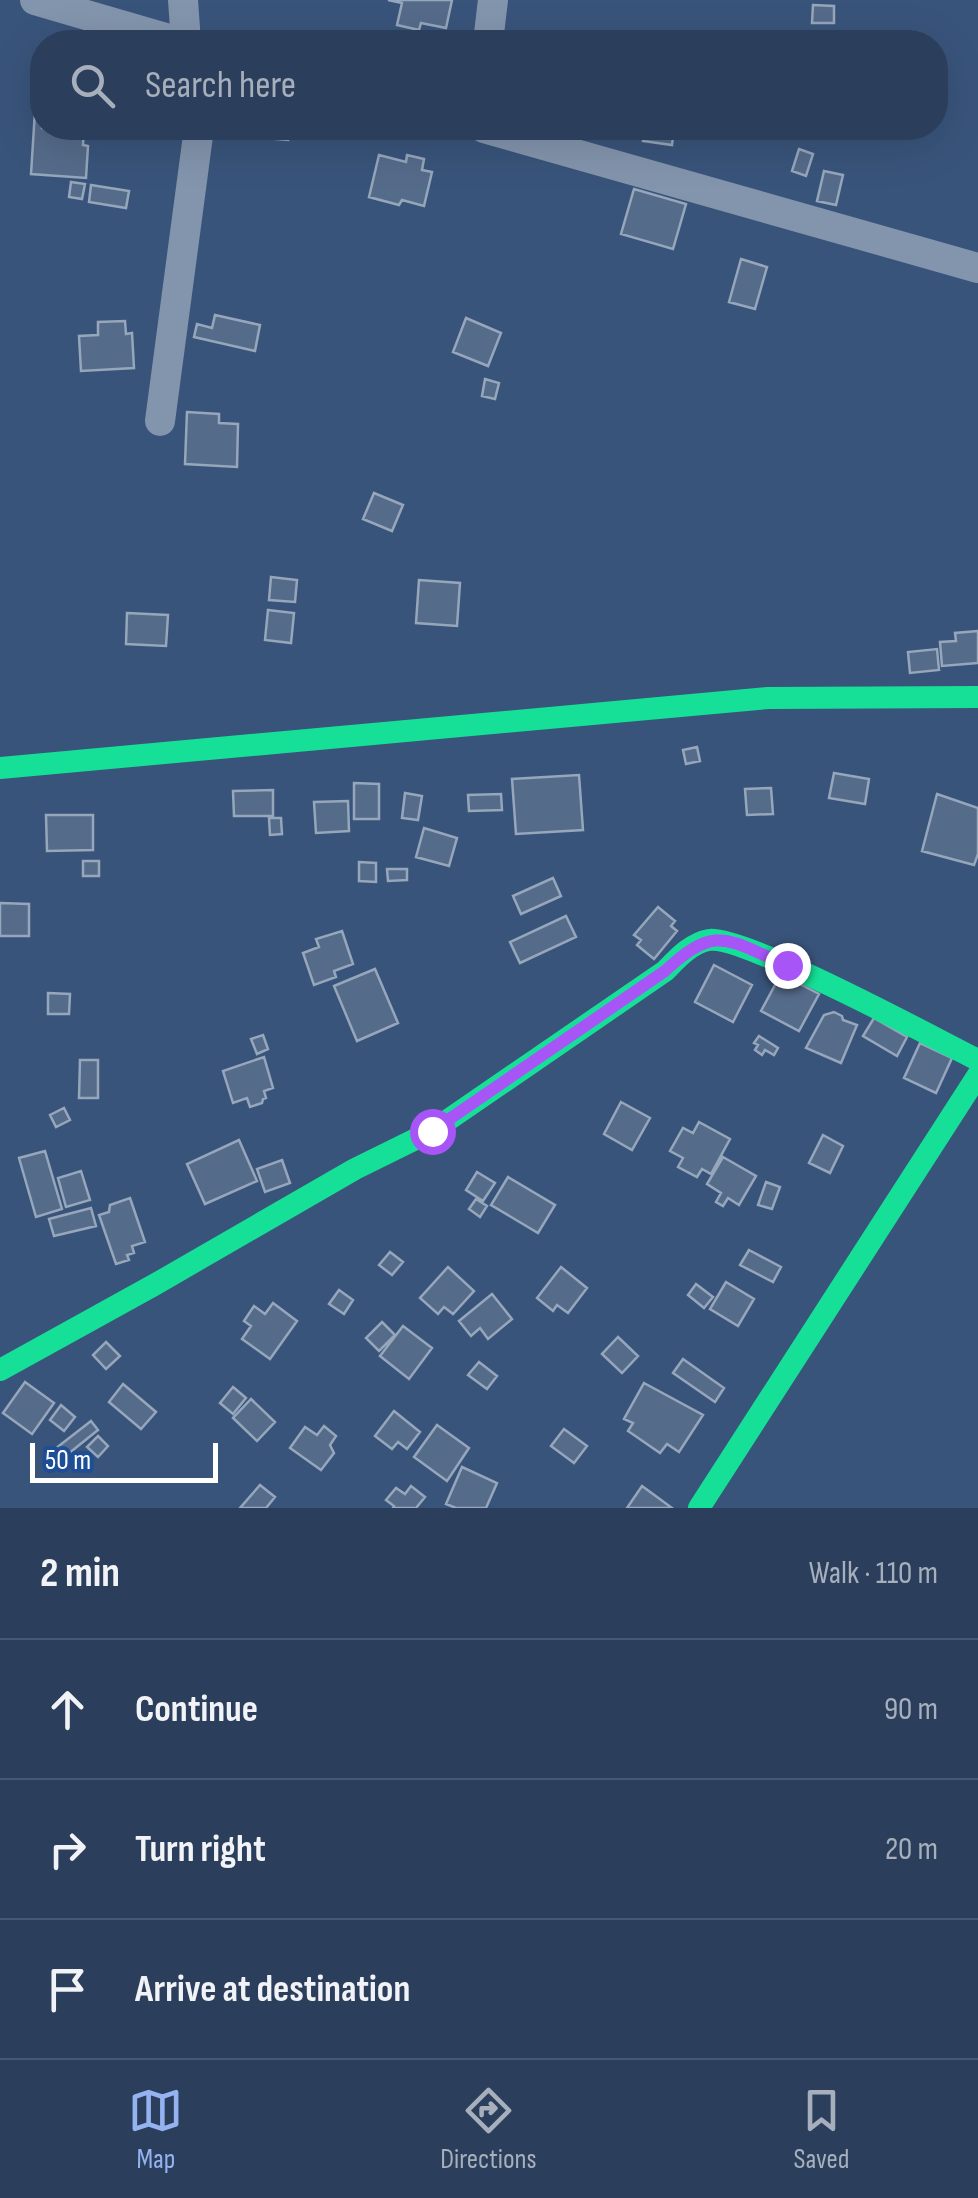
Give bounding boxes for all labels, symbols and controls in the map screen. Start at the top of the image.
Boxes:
search box [30,30,948,140]
icon: search [65,58,120,113]
text: Search here [145,63,296,108]
route end [765,943,811,989]
route start [410,1109,456,1155]
scale bar [30,1438,218,1482]
text: 50 m [45,1444,91,1477]
text: 2 min [40,1548,120,1599]
text: Walk · 110 m [809,1554,938,1593]
icon: ahead [40,1682,95,1737]
text: Continue [135,1687,258,1732]
text: 90 m [884,1690,938,1729]
icon: right [40,1822,95,1877]
text: Turn right [135,1827,266,1872]
text: 20 m [885,1830,938,1869]
icon: arrive [40,1962,95,2017]
text: Arrive at destination [135,1967,410,2012]
tab: Map [128,2083,183,2176]
tab: Directions [440,2083,537,2176]
tab: Saved [793,2083,850,2176]

